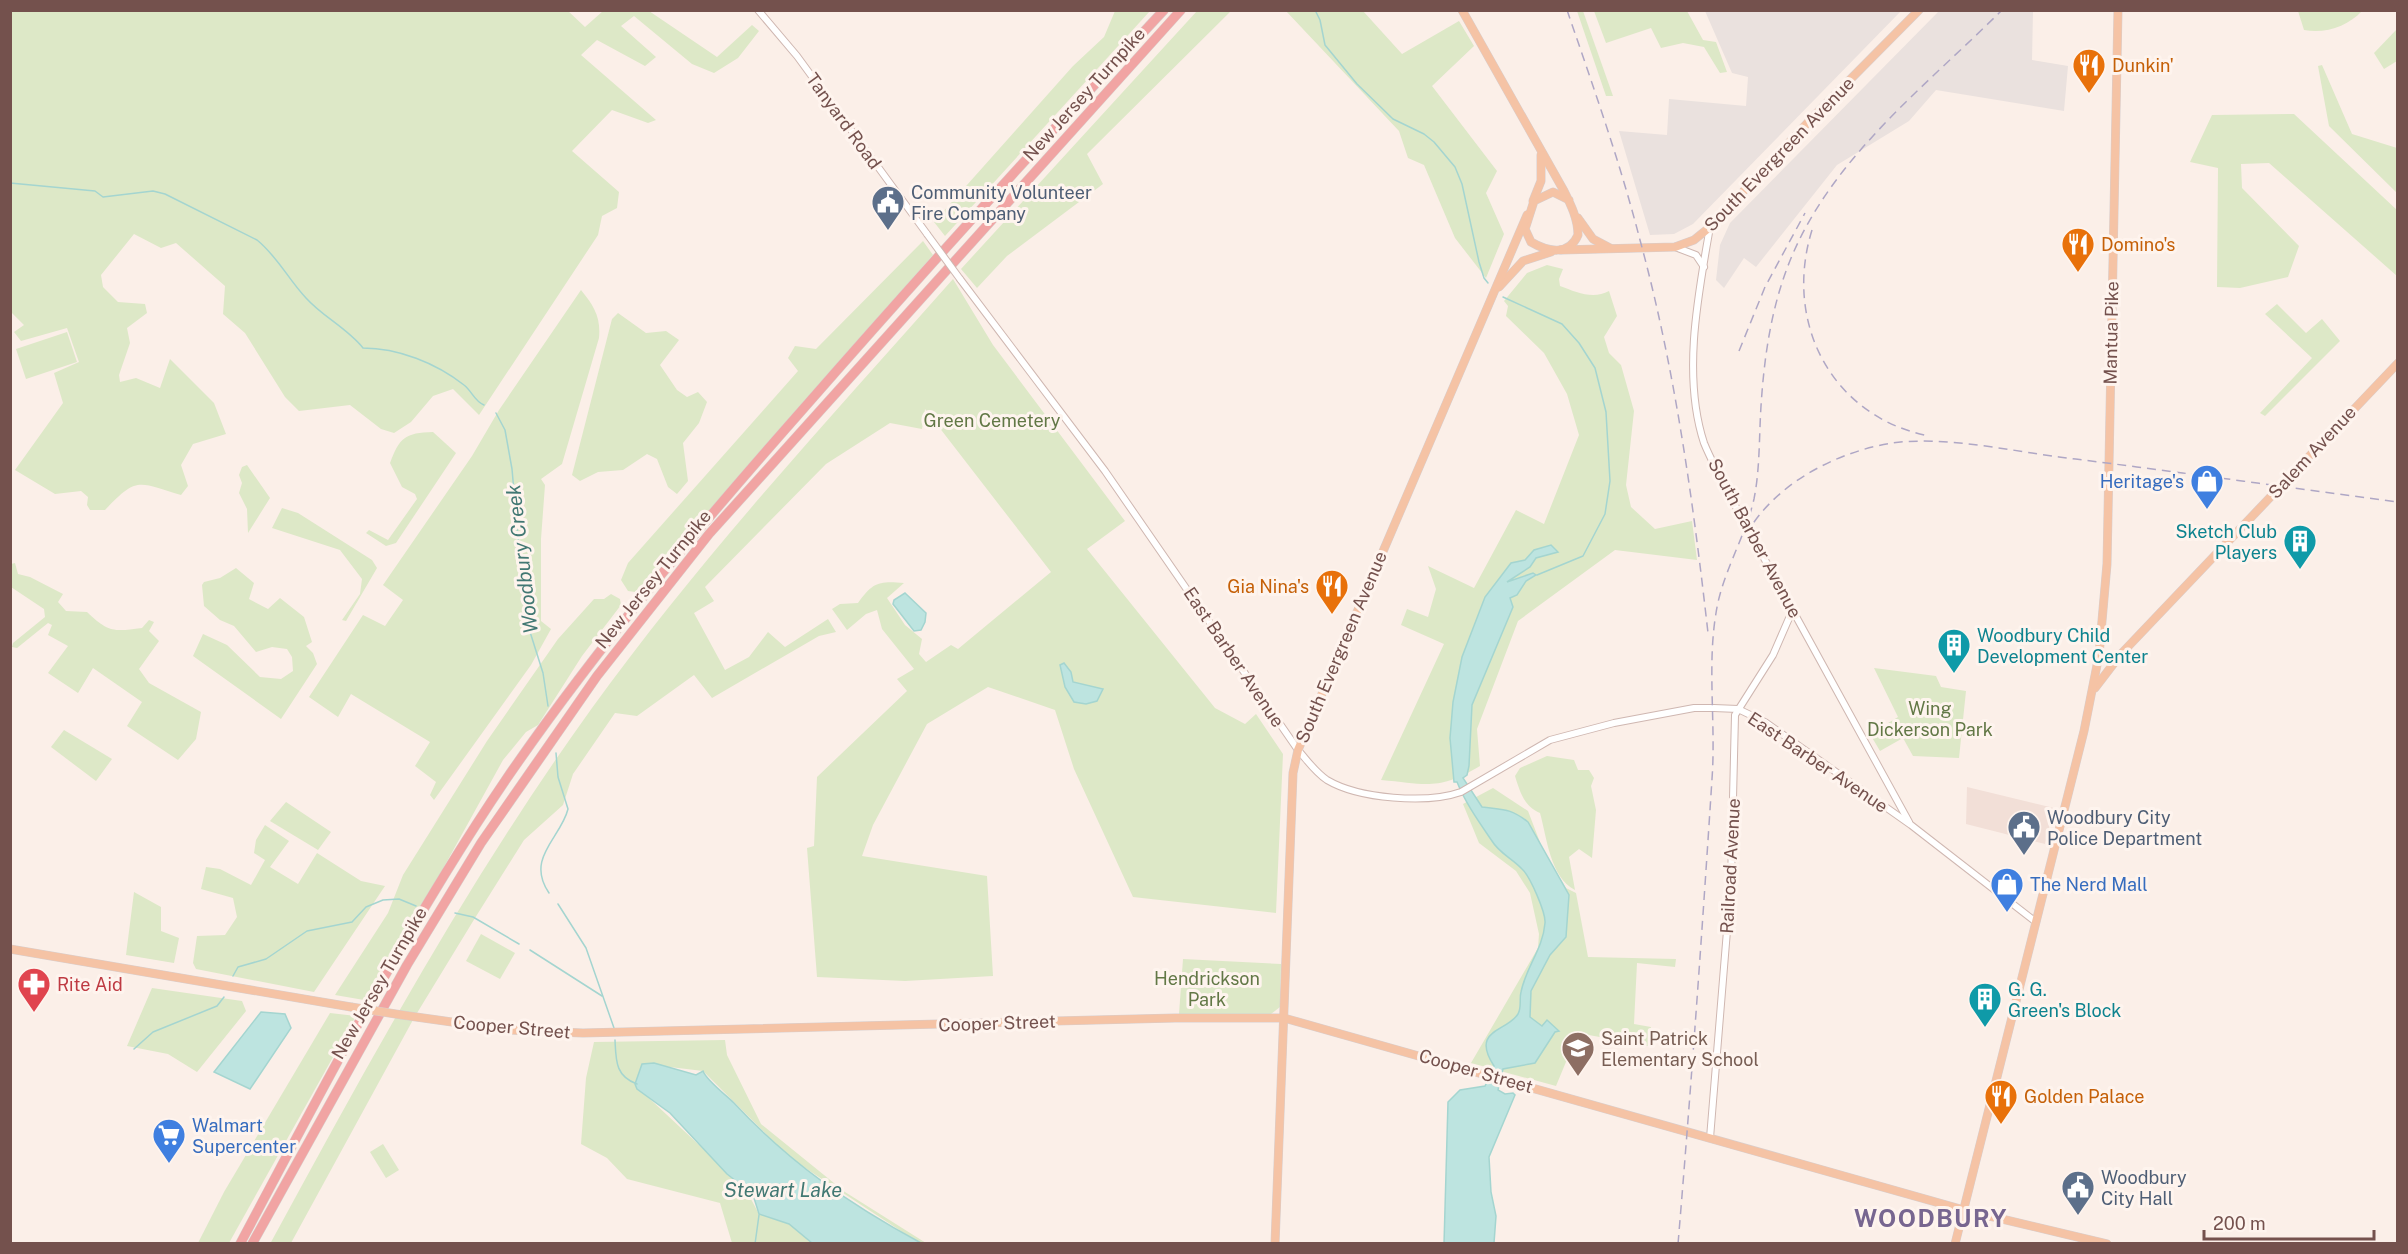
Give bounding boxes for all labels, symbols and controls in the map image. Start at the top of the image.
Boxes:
street label: New Jersey Turnpike [1019,23,1149,165]
restaurant icon: Dunkin' [2071,47,2107,94]
place label: Dunkin' [2112,55,2174,76]
street label: Tanyard Road [802,69,886,173]
street label: South Evergreen Avenue [1700,73,1858,235]
place label: Community Volunteer Fire Company [911,182,1092,224]
public building icon: Community Volunteer Fire Company [870,184,906,231]
restaurant icon: Domino's [2060,226,2096,273]
place label: Domino's [2101,234,2175,255]
street label: Mantua Pike [2100,281,2122,385]
street label: Salem Avenue [2264,401,2360,503]
park label: Green Cemetery [923,410,1061,431]
street label: South Barber Avenue [1704,455,1806,621]
shop icon: Heritage's [2189,463,2225,510]
place label: Heritage's [2100,471,2184,492]
water label: Woodbury Creek [501,483,543,635]
street label: New Jersey Turnpike [591,506,715,652]
place label: Sketch Club Players [2175,521,2277,563]
building icon: Sketch Club Players [2282,523,2318,570]
street label: South Evergreen Avenue [1291,548,1391,746]
restaurant icon: Gia Nina's [1314,568,1350,615]
place label: Gia Nina's [1227,576,1309,597]
street label: East Barber Avenue [1179,583,1289,731]
place label: Woodbury Child Development Center [1977,625,2148,667]
building icon: Woodbury Child Development Center [1936,627,1972,674]
park label: Wing Dickerson Park [1867,698,1993,740]
street label: East Barber Avenue [1744,707,1892,817]
street label: Railroad Avenue [1716,798,1744,934]
place label: Woodbury City Police Department [2047,807,2202,849]
public building icon: Woodbury City Police Department [2006,809,2042,856]
shop icon: The Nerd Mall [1989,866,2025,913]
place label: The Nerd Mall [2030,874,2148,895]
street label: New Jersey Turnpike [327,903,431,1063]
pharmacy icon: Rite Aid [16,966,52,1013]
park label: Hendrickson Park [1154,968,1260,1010]
place label: Rite Aid [57,974,123,995]
place label: G. G. Green's Block [2008,979,2121,1021]
building icon: G. G. Green's Block [1967,981,2003,1028]
street label: Cooper Street [938,1010,1056,1036]
street label: Cooper Street [452,1011,572,1043]
place label: Saint Patrick Elementary School [1601,1028,1759,1070]
school or university icon: Saint Patrick Elementary School [1560,1030,1596,1077]
street label: Cooper Street [1417,1045,1535,1097]
restaurant icon: Golden Palace [1983,1078,2019,1125]
place label: Golden Palace [2024,1086,2145,1107]
place label: Walmart Supercenter [192,1115,296,1157]
supermarket icon: Walmart Supercenter [151,1117,187,1164]
place label: Woodbury City Hall [2101,1167,2187,1209]
public building icon: Woodbury City Hall [2060,1169,2096,1216]
water label: Stewart Lake [724,1178,842,1202]
scale bar [2204,1203,2374,1241]
district label: WOODBURY [1854,1204,2008,1232]
text: 200 m [2213,1213,2266,1234]

